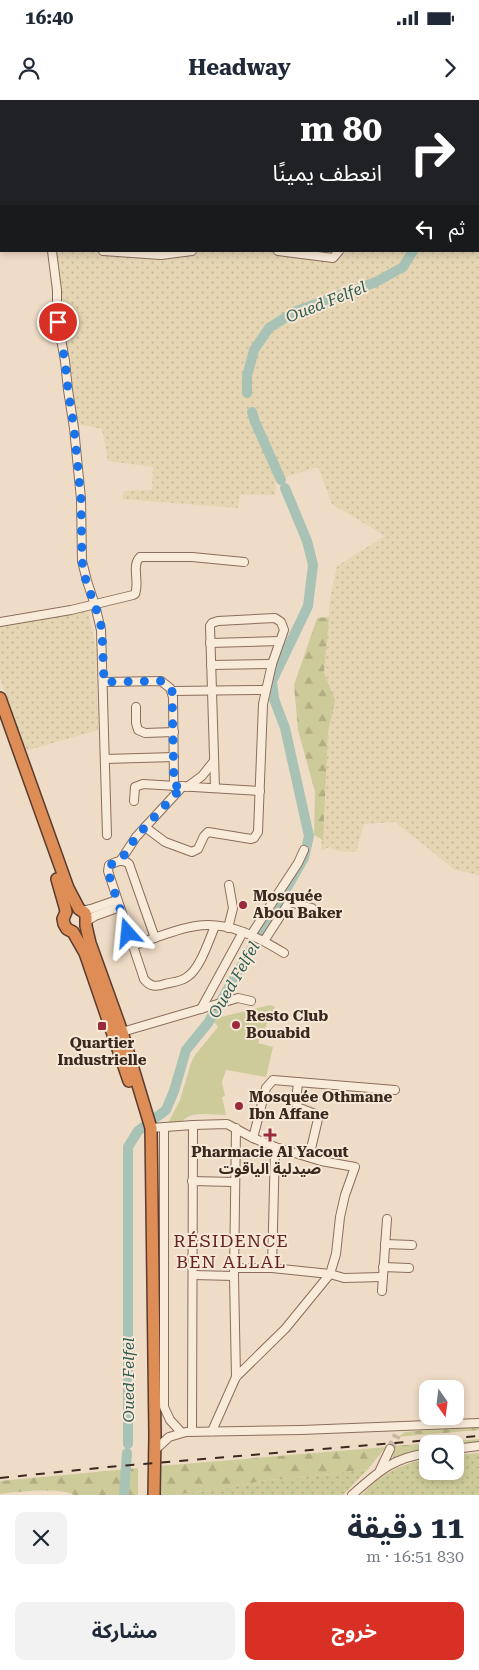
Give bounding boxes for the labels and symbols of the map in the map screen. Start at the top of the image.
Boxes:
water label: Oued Felfel [283,277,369,327]
pin [37,301,79,343]
place label: Mosquée Abou Baker [253,887,342,922]
marker: Mosquée Abou Baker [237,899,249,911]
position arrow [101,906,153,958]
water label: Oued Felfel [204,938,264,1022]
place label: Resto Club Bouabid [246,1007,328,1042]
marker: Resto Club Bouabid [230,1019,242,1031]
marker: Quartier Industrielle [96,1020,108,1032]
place label: Quartier Industrielle [58,1034,147,1069]
place label: Mosquée Othmane Ibn Affane [249,1088,393,1123]
marker: Mosquée Othmane Ibn Affane [233,1100,245,1112]
marker: Pharmacie Al Yacout صيدلية الياقوت [264,1129,276,1141]
place label: Pharmacie Al Yacout صيدلية الياقوت [191,1143,349,1178]
district label: RÉSIDENCE BEN ALLAL [173,1230,289,1272]
water label: Oued Felfel [119,1337,138,1423]
north arrow [419,1380,464,1425]

